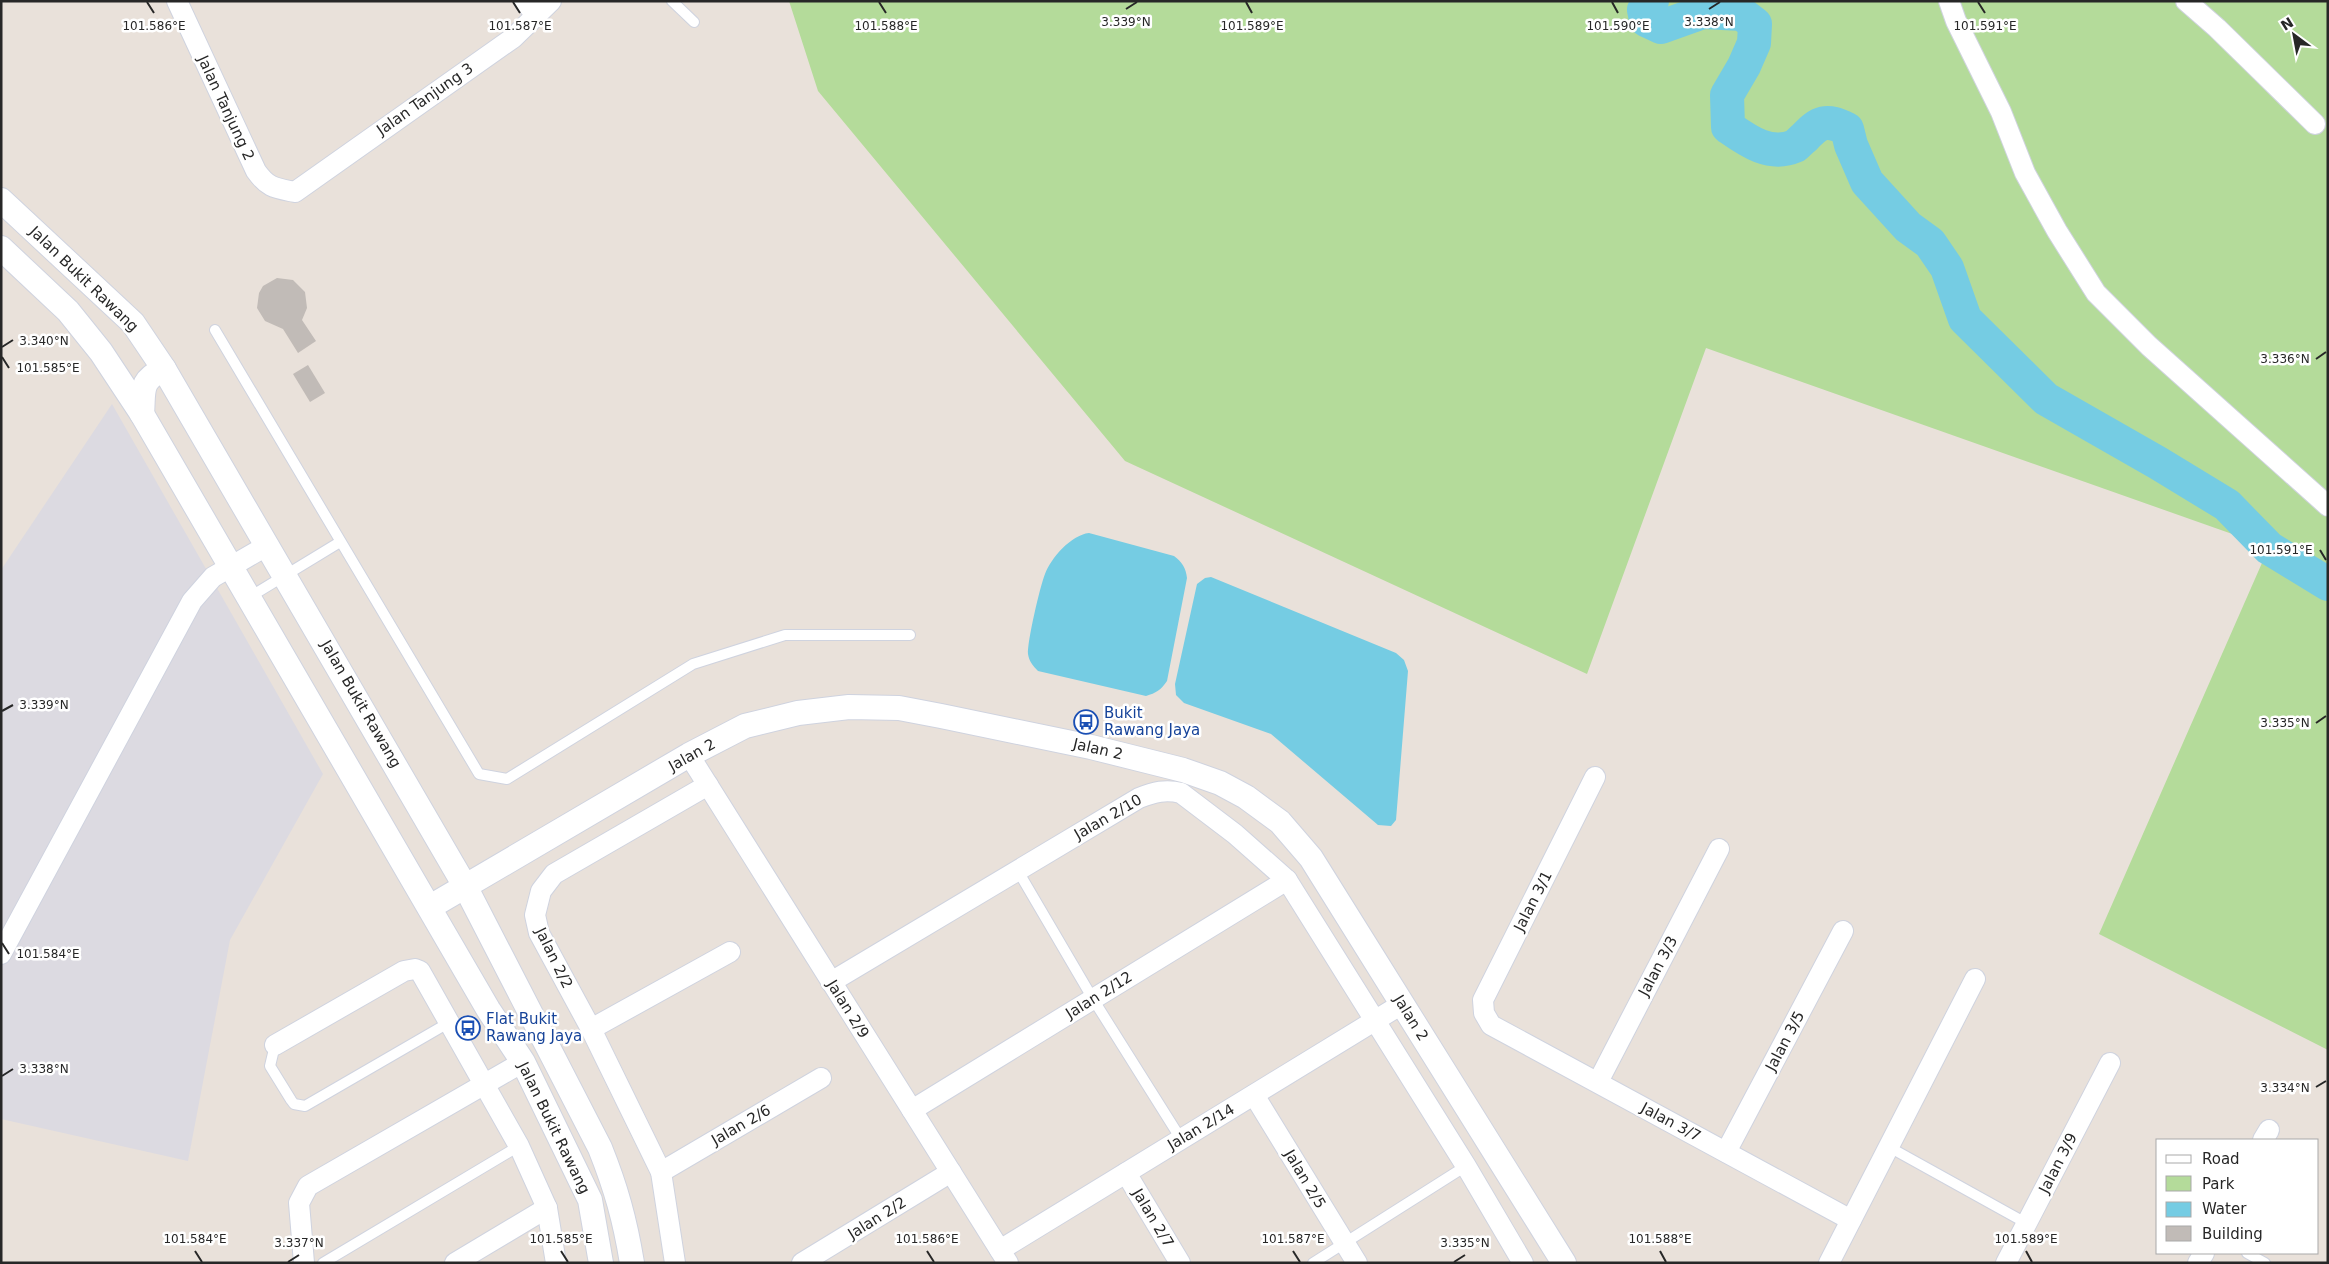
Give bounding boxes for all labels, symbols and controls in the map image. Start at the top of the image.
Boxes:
north arrow [2269,10,2319,60]
text: N [2278,14,2296,34]
text: 3.339°N [1101,15,1151,29]
text: 3.338°N [1684,15,1734,29]
text: 101.586°E [122,19,186,33]
text: 101.587°E [488,19,552,33]
text: 101.588°E [854,19,918,33]
text: 101.589°E [1220,19,1284,33]
text: 101.590°E [1586,19,1650,33]
text: 101.591°E [1953,19,2017,33]
street label: Jalan Tanjung 2 [193,52,258,163]
street label: Jalan Tanjung 3 [372,59,477,140]
street label: Jalan Bukit Rawang [25,222,142,336]
text: 3.340°N [19,334,69,348]
text: 3.336°N [2260,352,2310,366]
text: 101.585°E [16,361,80,375]
text: 101.591°E [2249,543,2313,557]
street label: Jalan Bukit Rawang [317,636,405,771]
text: 3.339°N [19,698,69,712]
place label: Bukit Rawang Jaya [1104,704,1200,739]
bus stop icon: Bukit Rawang Jaya [1073,709,1099,735]
text: 3.335°N [2260,716,2310,730]
street label: Jalan 2 [1070,734,1125,763]
street label: Jalan 2 [665,735,719,776]
street label: Jalan 2/10 [1070,790,1145,844]
street label: Jalan 3/1 [1510,868,1556,935]
street label: Jalan 2/2 [531,924,576,991]
street label: Jalan 3/3 [1634,933,1681,1000]
text: 101.584°E [16,947,80,961]
street label: Jalan 2/12 [1062,968,1136,1023]
street label: Jalan 2/9 [823,976,873,1041]
street label: Jalan 2 [1389,991,1432,1044]
street label: Jalan 3/5 [1761,1008,1808,1075]
place label: Flat Bukit Rawang Jaya [486,1010,582,1045]
bus stop icon: Flat Bukit Rawang Jaya [455,1015,481,1041]
street label: Jalan Bukit Rawang [514,1058,594,1197]
text: 3.338°N [19,1062,69,1076]
text: 3.334°N [2260,1081,2310,1095]
street label: Jalan 3/7 [1637,1098,1704,1145]
street label: Jalan 2/14 [1163,1100,1238,1155]
street label: Jalan 2/6 [707,1101,774,1150]
street label: Jalan 3/9 [2035,1130,2081,1197]
legend [2156,1139,2319,1254]
street label: Jalan 2/5 [1280,1145,1330,1212]
text: Road [2202,1150,2240,1168]
text: Park [2202,1175,2235,1193]
street label: Jalan 2/7 [1128,1184,1178,1251]
street label: Jalan 2/2 [844,1193,909,1243]
text: Water [2202,1200,2247,1218]
text: Building [2202,1225,2263,1243]
text: 101.584°E [163,1232,227,1246]
text: 101.585°E [529,1232,593,1246]
text: 101.586°E [895,1232,959,1246]
text: 101.587°E [1261,1232,1325,1246]
text: 101.588°E [1628,1232,1692,1246]
text: 101.589°E [1994,1232,2058,1246]
text: 3.337°N [274,1236,324,1250]
text: 3.335°N [1440,1236,1490,1250]

